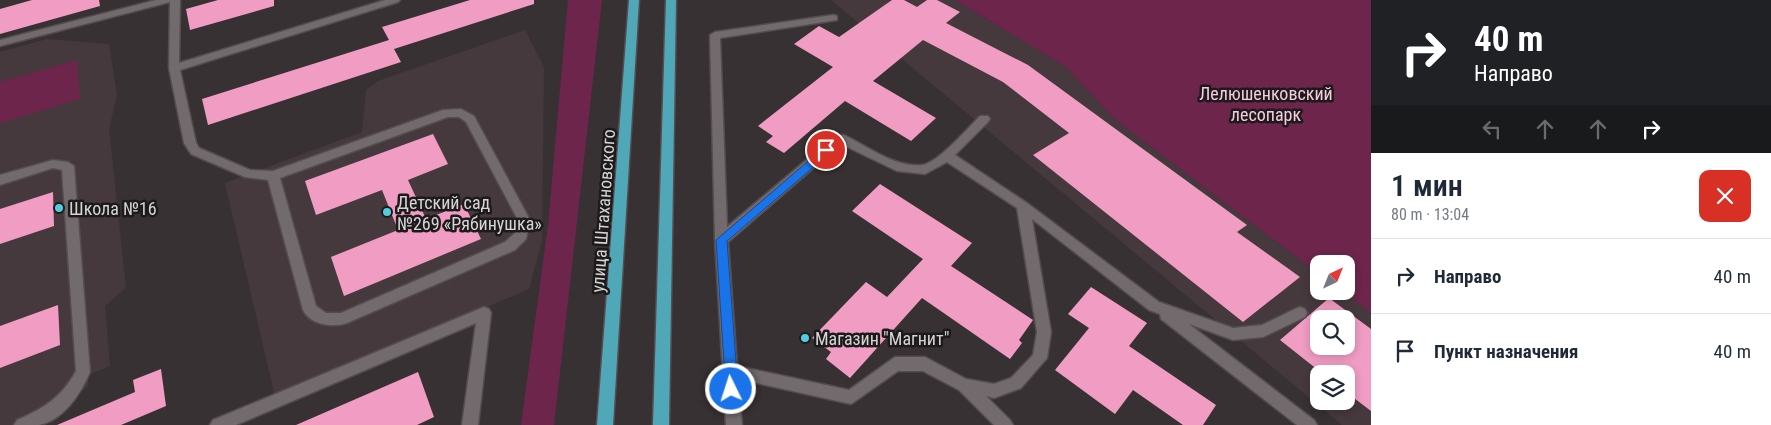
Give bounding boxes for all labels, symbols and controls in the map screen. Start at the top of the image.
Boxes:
text: 40 m [1474,19,1543,60]
icon: right [1391,20,1456,85]
text: Направо [1474,61,1553,86]
park label: Лелюшенковский лесопарк [1199,83,1333,125]
icon: left [1478,115,1506,143]
icon: ahead [1531,115,1559,143]
icon: ahead [1584,115,1612,143]
icon: right [1637,115,1665,143]
street label: улица Штахановского [587,129,619,293]
pin [805,129,847,171]
icon: arrive [812,136,840,164]
text: 1 мин [1391,168,1463,203]
button: close [1699,170,1751,222]
place label: Детский сад №269 «Рябинушка» [397,192,542,234]
place label: Школа №16 [69,198,157,219]
marker: Школа №16 [53,202,65,214]
text: 80 m · 13:04 [1391,205,1469,224]
marker: Детский сад №269 «Рябинушка» [381,206,393,218]
north arrow [1310,255,1355,300]
map controls [1310,255,1355,410]
icon: right [1391,262,1419,290]
text: Направо [1434,265,1501,288]
text: 40 m [1714,265,1751,288]
button: search [1310,310,1355,355]
place label: Магазин "Магнит" [815,328,950,349]
marker: Магазин "Магнит" [799,332,811,344]
icon: arrive [1391,337,1419,365]
text: Пункт назначения [1434,340,1578,363]
text: 40 m [1714,340,1751,363]
position arrow [704,362,756,414]
button: layers [1310,365,1355,410]

